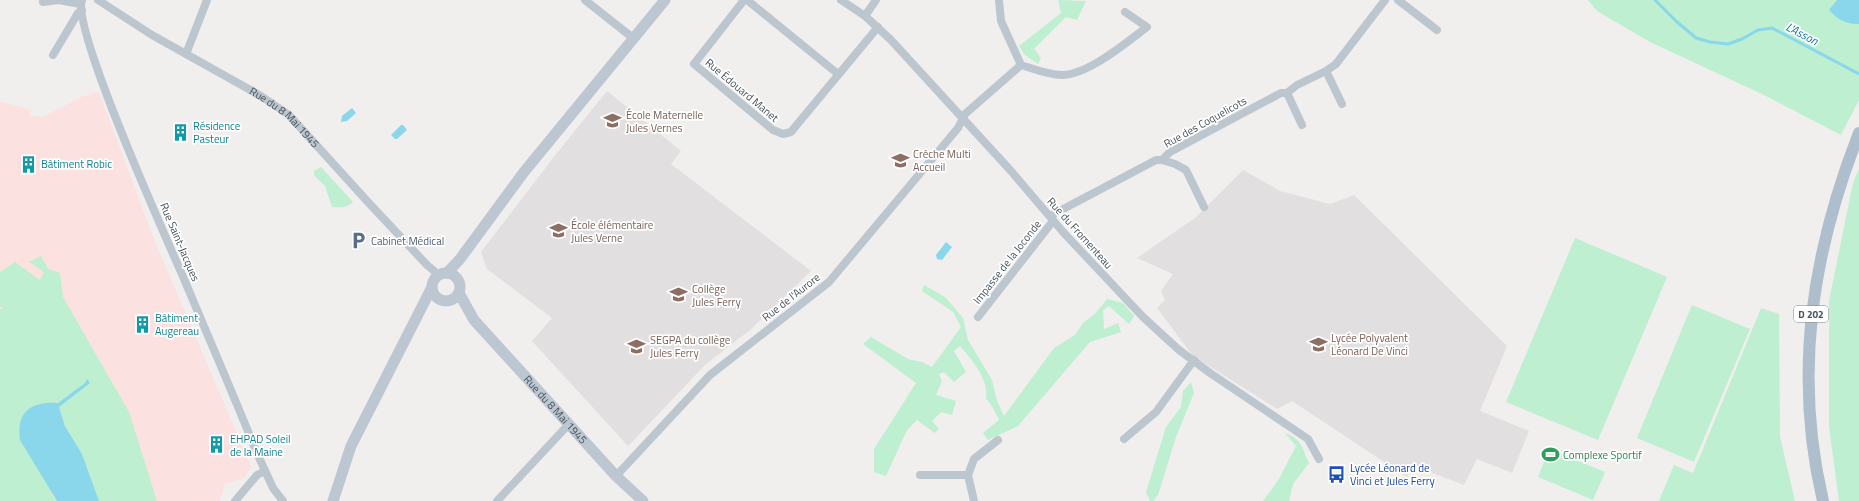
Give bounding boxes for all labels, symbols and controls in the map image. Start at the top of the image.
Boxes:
water label: L'Asson [1783,17,1823,51]
street label: Rue Édouard Manet [702,54,782,126]
street label: Rue du 8 Mai 1945 [247,83,323,151]
street label: Rue des Coquelicots [1161,93,1249,151]
place label: École Maternelle Jules Vernes [626,107,704,136]
school or university icon: École Maternelle Jules Vernes [603,111,623,131]
place label: Résidence Pasteur [193,118,241,147]
building icon: Résidence Pasteur [170,122,190,142]
place label: Crêche Multi Accueil [913,146,971,175]
school or university icon: Crêche Multi Accueil [890,150,910,170]
building icon: Bâtiment Robic [18,154,38,174]
place label: Bâtiment Robic [41,156,112,172]
street label: Rue du Fromenteau [1044,194,1117,272]
street label: Rue Saint-Jacques [156,200,204,284]
street label: Impasse de la Joconde [969,216,1045,307]
place label: École élémentaire Jules Verne [571,217,654,246]
school or university icon: École élémentaire Jules Verne [548,221,568,241]
parking icon: Cabinet Médical [348,231,368,251]
place label: Cabinet Médical [371,233,444,249]
street label: Rue de l'Aurore [759,269,824,325]
place label: Collège Jules Ferry [692,281,741,310]
school or university icon: Collège Jules Ferry [669,285,689,305]
road number: D 202 [1794,306,1828,322]
place label: Bâtiment Augereau [155,310,199,339]
building icon: Bâtiment Augereau [132,314,152,334]
place label: Lycée Polyvalent Léonard De Vinci [1331,330,1408,359]
place label: SEGPA du collège Jules Ferry [650,332,731,361]
school or university icon: Lycée Polyvalent Léonard De Vinci [1308,334,1328,354]
school or university icon: SEGPA du collège Jules Ferry [627,336,647,356]
street label: Rue du 8 Mai 1945 [520,372,591,447]
place label: EHPAD Soleil de la Maine [230,431,291,460]
building icon: EHPAD Soleil de la Maine [207,435,227,455]
sports icon: Complexe Sportif [1540,445,1560,465]
place label: Complexe Sportif [1563,447,1642,463]
place label: Lycée Léonard de Vinci et Jules Ferry [1350,460,1436,489]
bus stop icon: Lycée Léonard de Vinci et Jules Ferry [1327,464,1347,484]

